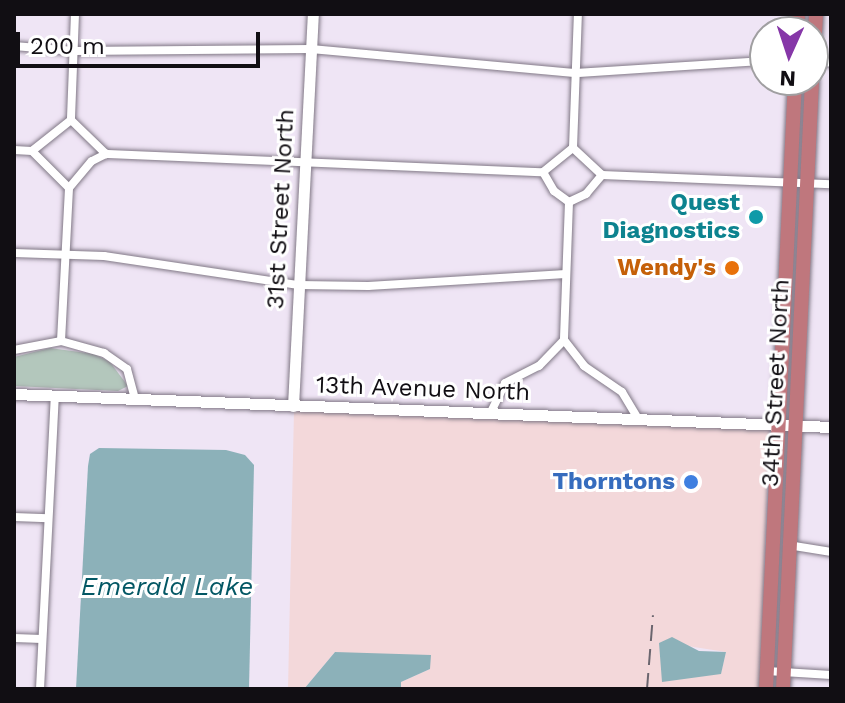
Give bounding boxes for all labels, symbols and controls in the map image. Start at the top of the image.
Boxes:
scale bar [20,16,264,66]
north arrow [749,16,829,96]
text: 200 m [30,32,105,60]
text: N [779,66,797,91]
street label: 31st Street North [261,108,301,310]
place label: Quest Diagnostics [602,189,740,245]
marker: Quest Diagnostics [747,208,765,226]
place label: Wendy's [617,254,716,282]
marker: Wendy's [723,259,741,277]
street label: 34th Street North [756,278,796,488]
street label: 13th Avenue North [315,371,531,407]
place label: Thorntons [553,468,675,496]
marker: Thorntons [682,473,700,491]
water label: Emerald Lake [81,571,253,603]

